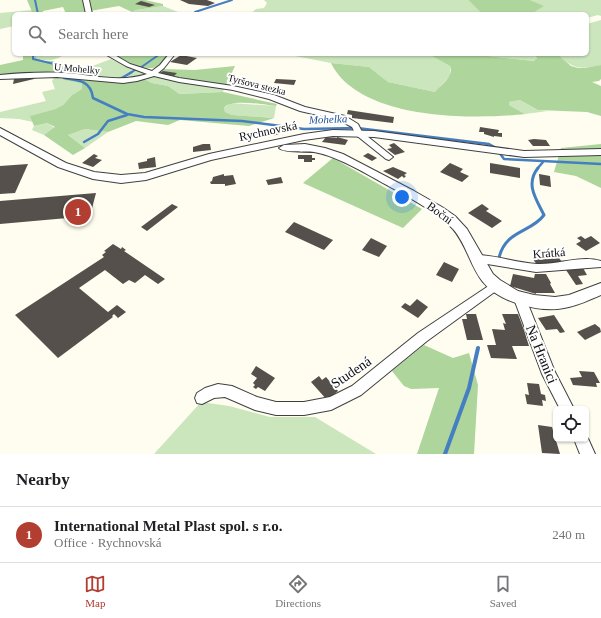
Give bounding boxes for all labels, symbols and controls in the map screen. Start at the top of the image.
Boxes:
search box [12,12,589,56]
icon: search [26,23,48,45]
text: Search here [58,26,128,42]
street label: U Mohelky [54,61,100,76]
street label: Tyršova stezka [227,72,288,97]
water label: Mohelka [308,112,348,126]
street label: Rychnovská [238,118,299,144]
your location [392,187,412,207]
pin: 1 [65,197,91,227]
street label: Boční [424,199,456,227]
street label: Krátká [532,245,566,261]
street label: Na Hranici [523,323,560,386]
street label: Studená [328,353,375,391]
map controls [553,406,589,442]
button: locate [553,406,589,442]
text: Nearby [16,470,70,489]
text: International Metal Plast spol. s r.o. [54,518,283,534]
text: 1 [26,527,32,542]
text: 240 m [552,527,585,542]
text: Office · Rychnovská [54,535,162,550]
tab: Map [84,573,106,609]
tab: Directions [275,573,321,609]
tab: Saved [490,573,517,609]

